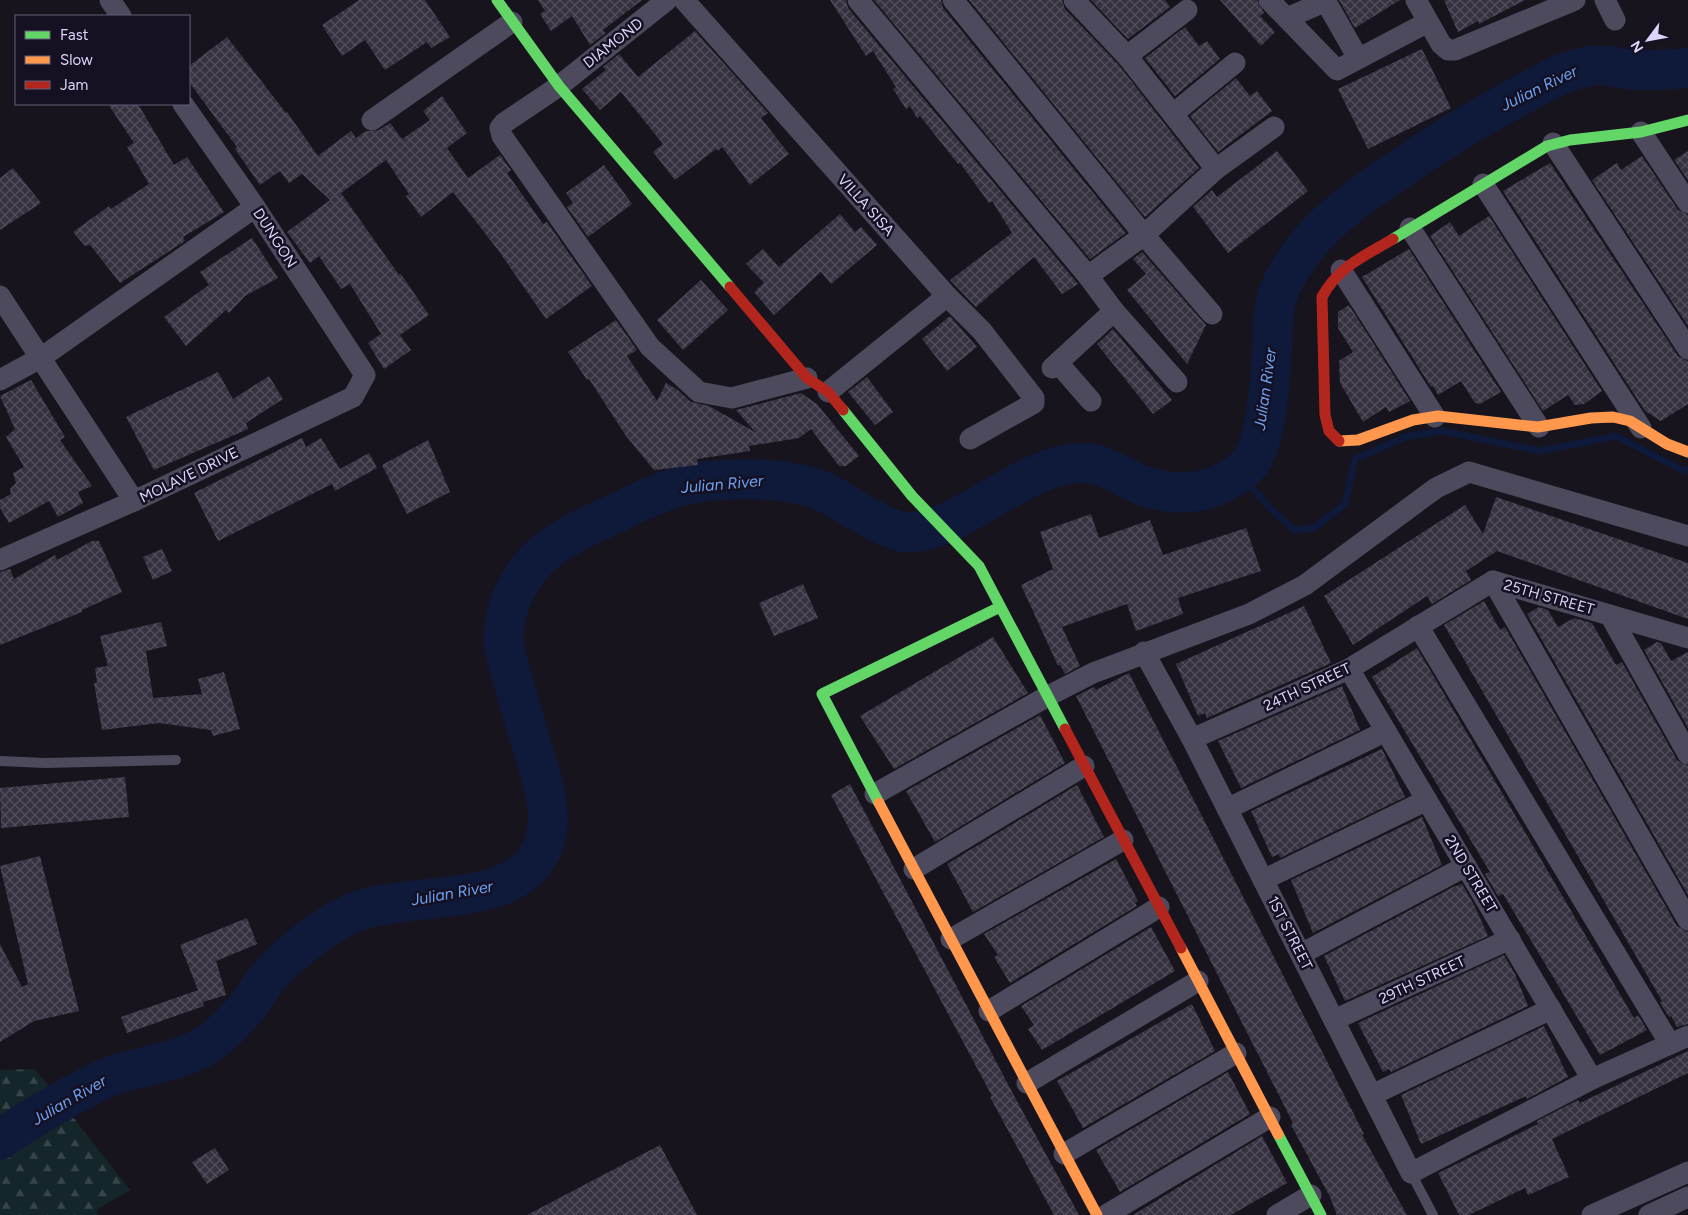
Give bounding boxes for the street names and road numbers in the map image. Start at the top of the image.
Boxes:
street label: DIAMOND [580,14,646,72]
street label: VILLA SISA [834,171,898,239]
street label: DUNGON [249,205,301,271]
street label: MOLAVE DRIVE [137,443,241,507]
street label: 25TH STREET [1502,576,1597,619]
street label: 24TH STREET [1261,659,1354,715]
street label: 2ND STREET [1441,832,1501,917]
street label: 1ST STREET [1264,893,1317,974]
street label: 29TH STREET [1376,952,1469,1008]

